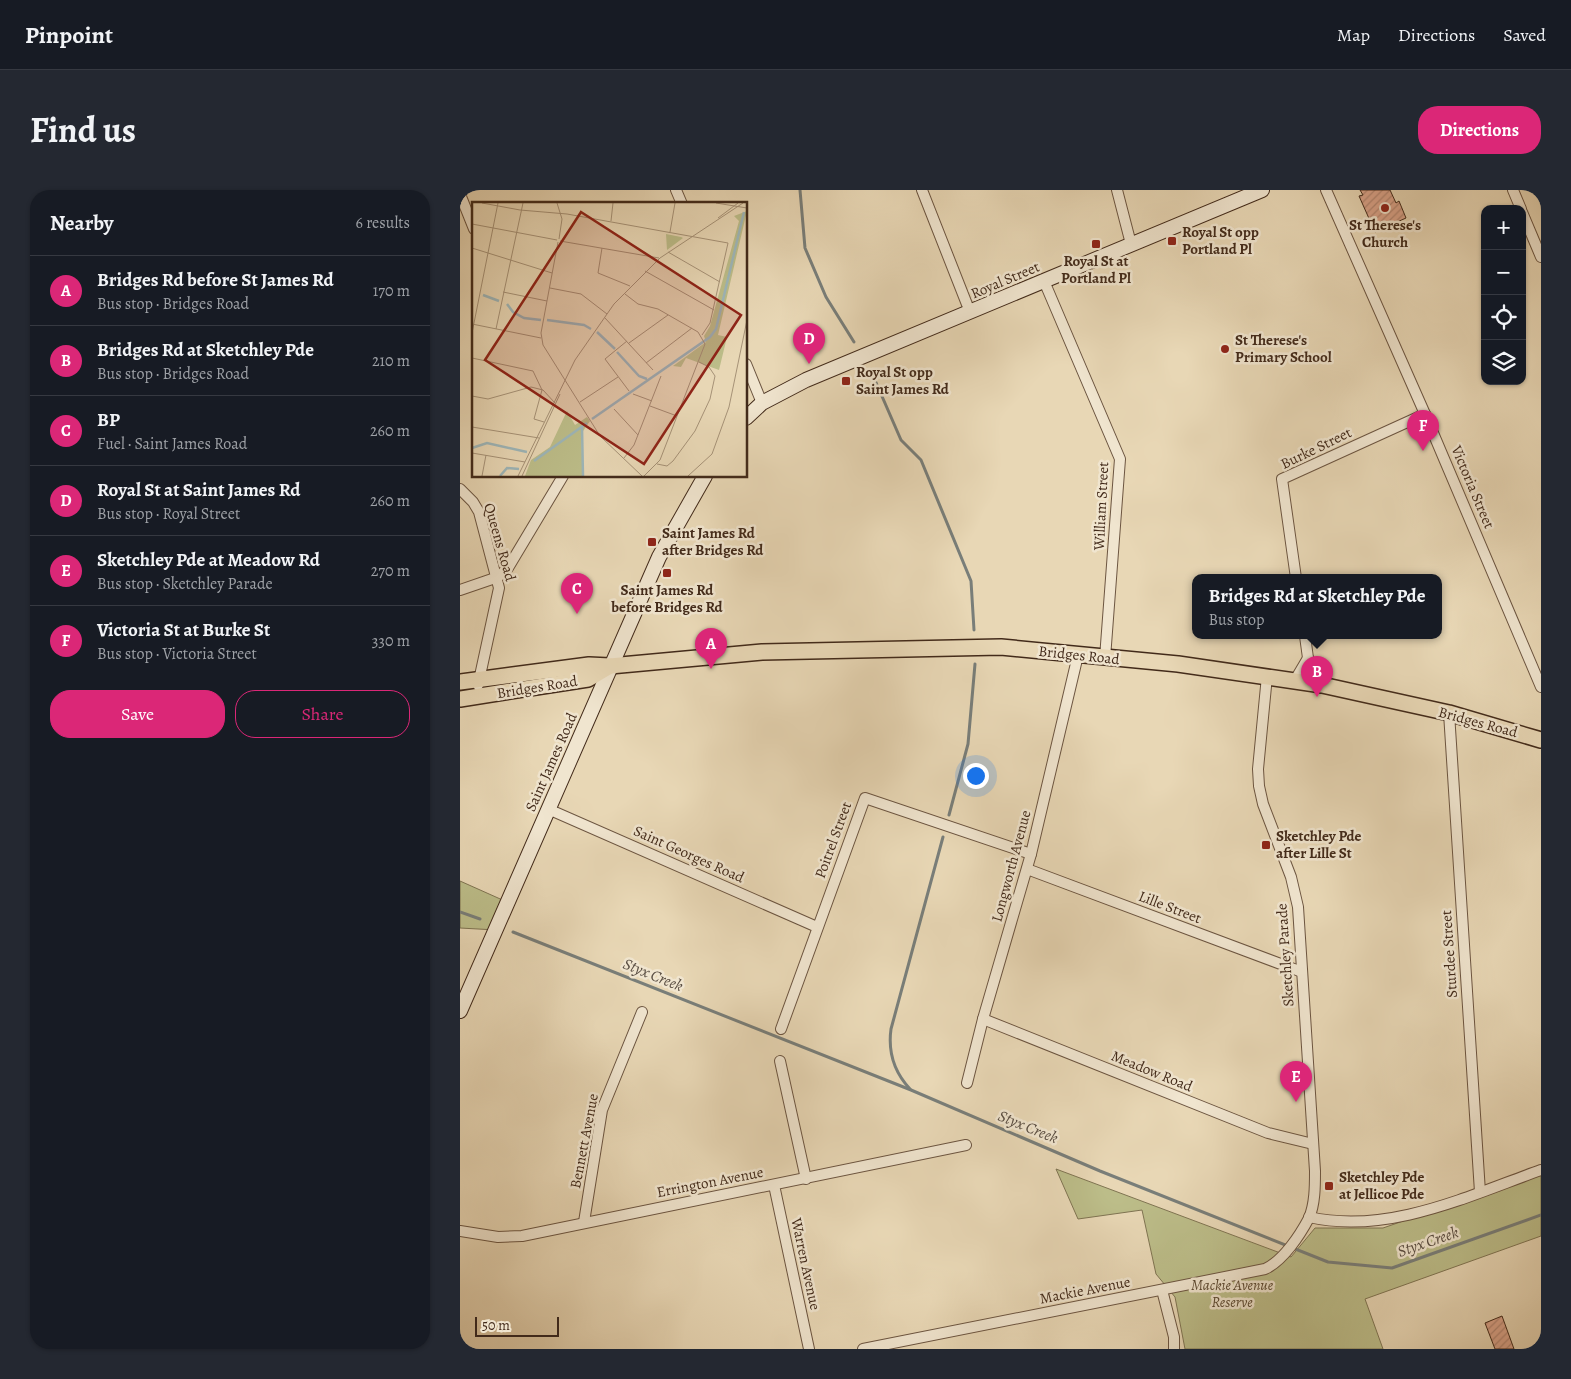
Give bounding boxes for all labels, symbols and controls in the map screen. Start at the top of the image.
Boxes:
text: Pinpoint [25,19,113,51]
text: Map [1337,23,1370,47]
text: Directions [1398,23,1475,47]
text: Saved [1503,23,1546,47]
text: Find us [30,106,136,154]
button: Directions [1418,106,1541,154]
inset map [472,202,748,478]
marker: St Therese's Church [1379,202,1391,214]
map controls [1481,205,1526,385]
button: + [1481,205,1526,250]
text: Nearby [50,209,113,237]
text: 6 results [356,212,410,234]
place label: St Therese's Church [1349,215,1421,252]
place label: Royal St opp Portland Pl [1182,222,1259,259]
marker: Royal St opp Portland Pl [1166,235,1178,247]
marker: Royal St at Portland Pl [1090,238,1102,250]
button: − [1481,250,1526,295]
place label: Royal St at Portland Pl [1061,251,1131,288]
street label: Royal Street [968,257,1043,303]
text: Bridges Rd before St James Rd [97,267,334,293]
text: A [61,280,71,302]
text: 170 m [373,280,410,302]
text: Bus stop · Bridges Road [97,293,249,315]
button: locate [1481,295,1526,340]
pin: D [793,323,825,364]
place label: St Therese's Primary School [1235,330,1332,367]
text: Bridges Rd at Sketchley Pde [97,337,314,363]
button: layers [1481,340,1526,385]
marker: St Therese's Primary School [1219,343,1231,355]
text: B [61,350,71,372]
text: 210 m [372,350,410,372]
place label: Royal St opp Saint James Rd [856,362,950,399]
text: Bus stop · Bridges Road [97,363,249,385]
marker: Royal St opp Saint James Rd [840,375,852,387]
text: BP [97,407,120,433]
pin: F [1407,410,1439,451]
text: C [61,420,71,442]
text: 260 m [370,420,410,442]
street label: Burke Street [1277,422,1355,474]
text: Fuel · Saint James Road [97,433,247,455]
street label: Victoria Street [1446,441,1499,532]
street label: William Street [1089,461,1113,552]
text: Royal St at Saint James Rd [97,477,300,503]
text: D [60,490,72,512]
text: 260 m [370,490,410,512]
street label: Queens Road [479,501,521,584]
text: Bus stop · Royal Street [97,503,240,525]
place label: Saint James Rd after Bridges Rd [662,523,764,560]
marker: Saint James Rd after Bridges Rd [646,536,658,548]
text: Sketchley Pde at Meadow Rd [97,547,320,573]
text: E [61,560,71,582]
text: 270 m [371,560,410,582]
marker: Saint James Rd before Bridges Rd [661,567,673,579]
text: Bus stop · Sketchley Parade [97,573,273,595]
pin: C [561,573,593,614]
popup [1192,574,1442,639]
place label: Saint James Rd before Bridges Rd [610,580,724,617]
text: Bridges Rd at Sketchley Pde [1208,583,1426,609]
text: Bus stop [1208,609,1264,631]
text: Victoria St at Burke St [97,617,270,643]
pin: A [695,628,727,669]
text: F [62,630,70,652]
text: 330 m [372,630,410,652]
street label: Bridges Road [1038,641,1121,669]
text: Bus stop · Victoria Street [97,643,257,665]
pin: B [1301,656,1333,697]
street label: Bridges Road [495,671,580,703]
button: Save [50,690,225,738]
button: Share [235,690,410,738]
street label: Bridges Road [1436,702,1521,742]
street label: Saint James Road [520,709,582,814]
your location [963,763,989,789]
street label: Poitrel Street [810,799,856,881]
street label: Longworth Avenue [986,808,1036,924]
street label: Saint Georges Road [631,821,748,888]
place label: Sketchley Pde after Lille St [1276,826,1362,863]
marker: Sketchley Pde after Lille St [1260,839,1272,851]
street label: Lille Street [1136,886,1204,928]
street label: Sketchley Parade [1271,902,1299,1007]
street label: Sturdee Street [1436,909,1462,999]
water label: Styx Creek [620,953,686,997]
street label: Meadow Road [1108,1046,1197,1097]
pin: E [1280,1061,1312,1102]
street label: Bennett Avenue [565,1092,603,1190]
water label: Styx Creek [995,1105,1061,1149]
street label: Errington Avenue [655,1162,765,1202]
place label: Sketchley Pde at Jellicoe Pde [1339,1167,1425,1204]
marker: Sketchley Pde at Jellicoe Pde [1323,1180,1335,1192]
street label: Warren Avenue [786,1215,826,1312]
water label: Styx Creek [1395,1221,1461,1263]
street label: Mackie Avenue [1038,1271,1132,1309]
park label: Mackie Avenue Reserve [1191,1275,1274,1312]
scale bar [475,1314,559,1337]
text: 50 m [482,1316,510,1335]

